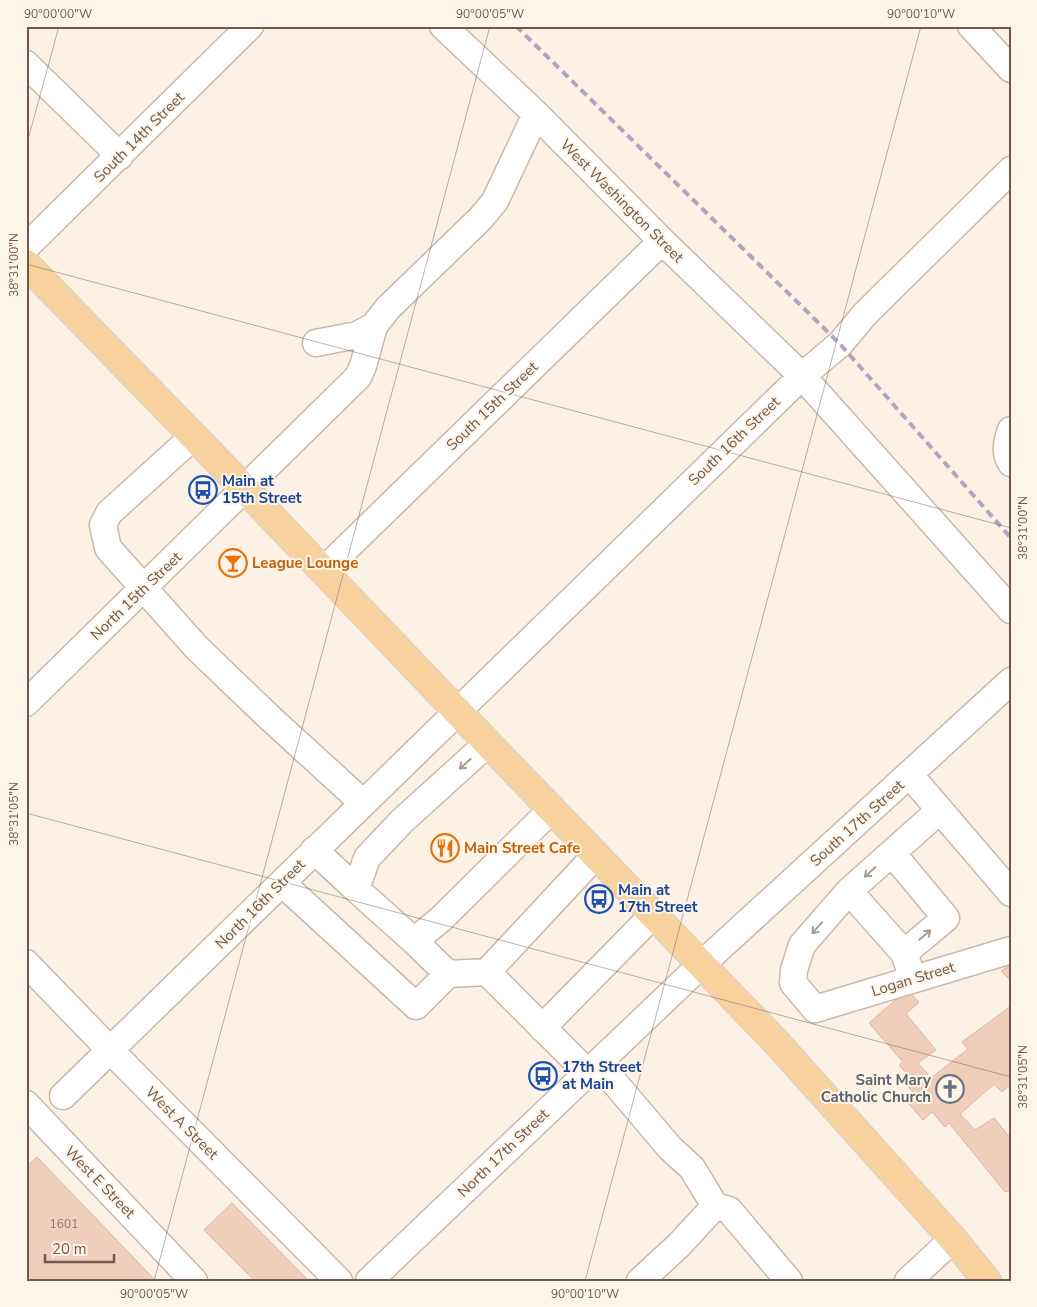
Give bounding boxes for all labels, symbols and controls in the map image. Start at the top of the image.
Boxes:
text: 90°00'00"W [24,6,92,22]
text: 90°00'05"W [456,6,524,22]
text: 90°00'10"W [887,6,955,22]
street label: South 14th Street [89,87,189,187]
street label: West Washington Street [556,135,689,268]
text: 38°31'00"N [6,233,22,297]
street label: South 15th Street [442,357,543,455]
street label: South 16th Street [684,392,785,490]
place label: Main at 15th Street [222,471,302,508]
bus stop icon: Main at 15th Street [188,475,218,505]
text: 38°31'00"N [1015,496,1031,560]
street label: North 15th Street [86,547,186,645]
bar icon: League Lounge [218,548,248,578]
place label: League Lounge [252,553,358,573]
one-way arrow [458,758,471,770]
street label: South 17th Street [806,775,909,871]
text: 38°31'05"N [6,782,22,846]
restaurant icon: Main Street Cafe [430,833,460,863]
place label: Main Street Cafe [464,838,580,858]
street label: North 16th Street [211,854,310,953]
one-way arrow [864,866,877,878]
place label: Main at 17th Street [618,880,698,917]
bus stop icon: Main at 17th Street [584,884,614,914]
one-way arrow [811,921,823,934]
one-way arrow [918,930,931,941]
street label: Logan Street [869,957,958,1001]
text: 38°31'05"N [1015,1045,1031,1109]
place label: 17th Street at Main [562,1057,642,1094]
bus stop icon: 17th Street at Main [528,1061,558,1091]
place label: Saint Mary Catholic Church [821,1070,931,1107]
church icon: Saint Mary Catholic Church [935,1074,965,1104]
street label: West A Street [141,1082,223,1164]
street label: North 17th Street [453,1104,553,1202]
street label: West E Street [60,1141,140,1223]
house number: 1601 [50,1216,78,1232]
scale bar [45,1232,114,1264]
text: 20 m [52,1239,87,1259]
text: 90°00'05"W [120,1286,188,1302]
text: 90°00'10"W [551,1286,619,1302]

